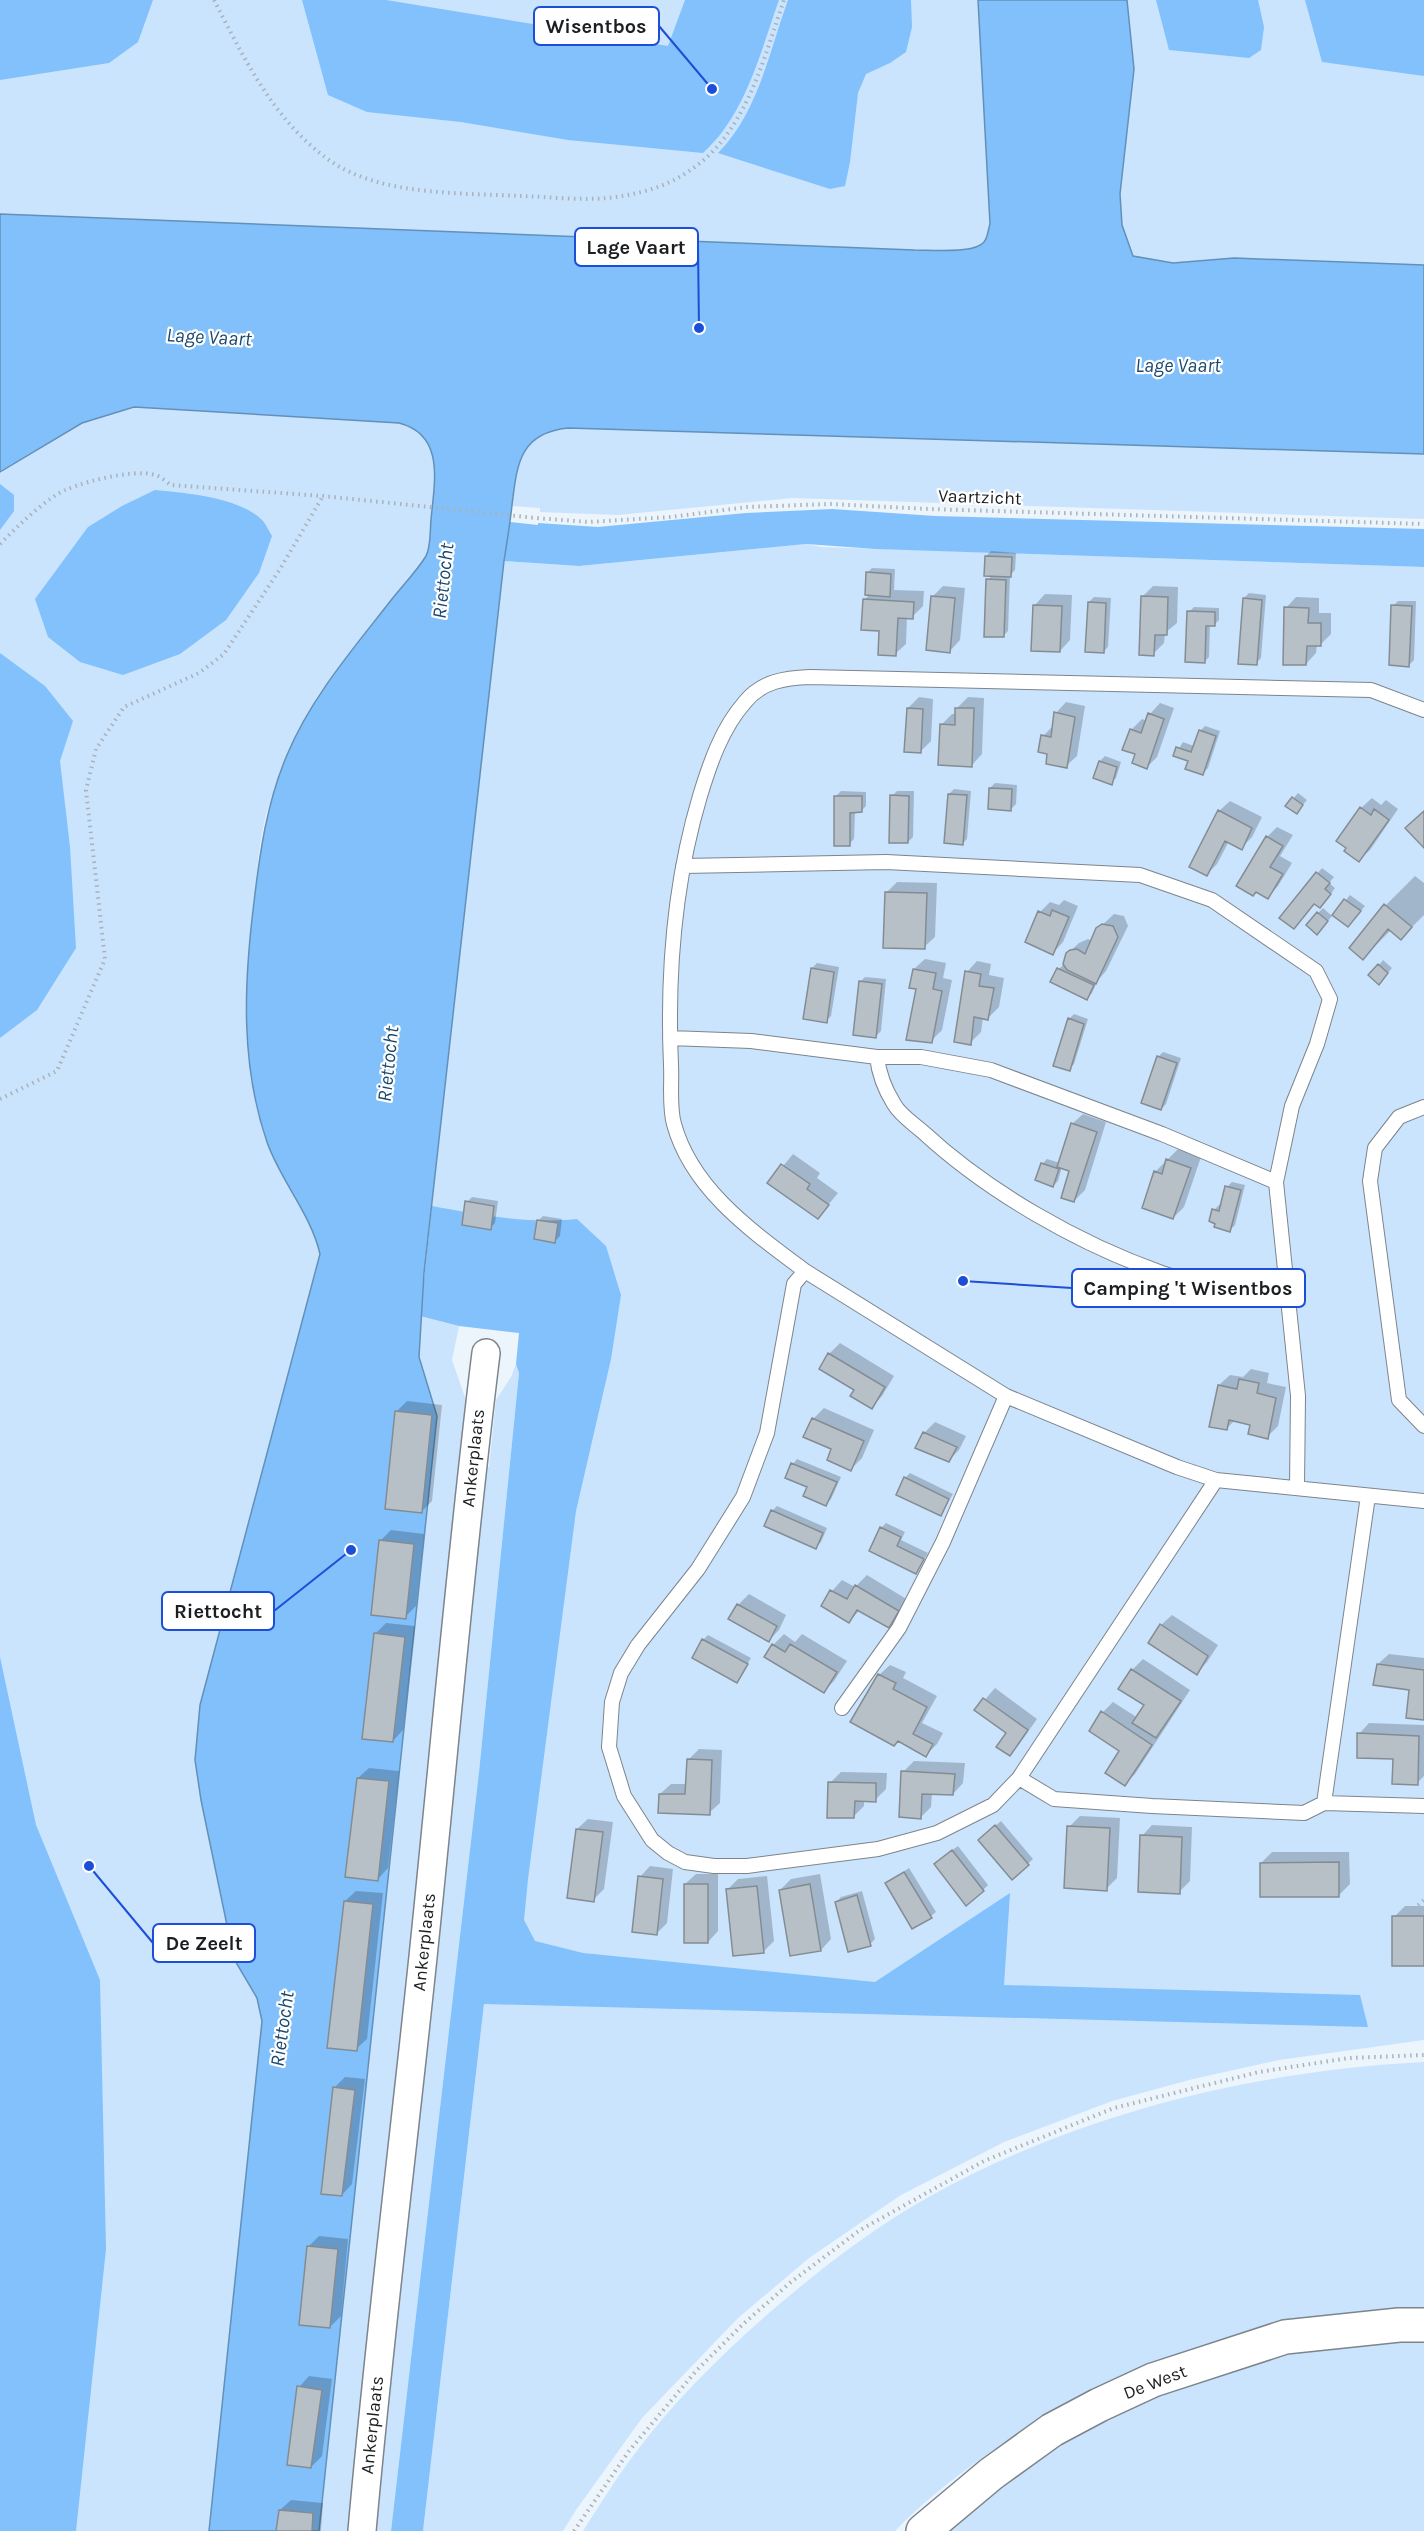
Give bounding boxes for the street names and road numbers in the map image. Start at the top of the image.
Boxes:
street label: Vaartzicht [938,485,1022,509]
street label: Ankerplaats [457,1408,489,1508]
street label: Ankerplaats [408,1892,440,1992]
street label: De West [1120,2360,1190,2404]
street label: Ankerplaats [356,2375,388,2475]

